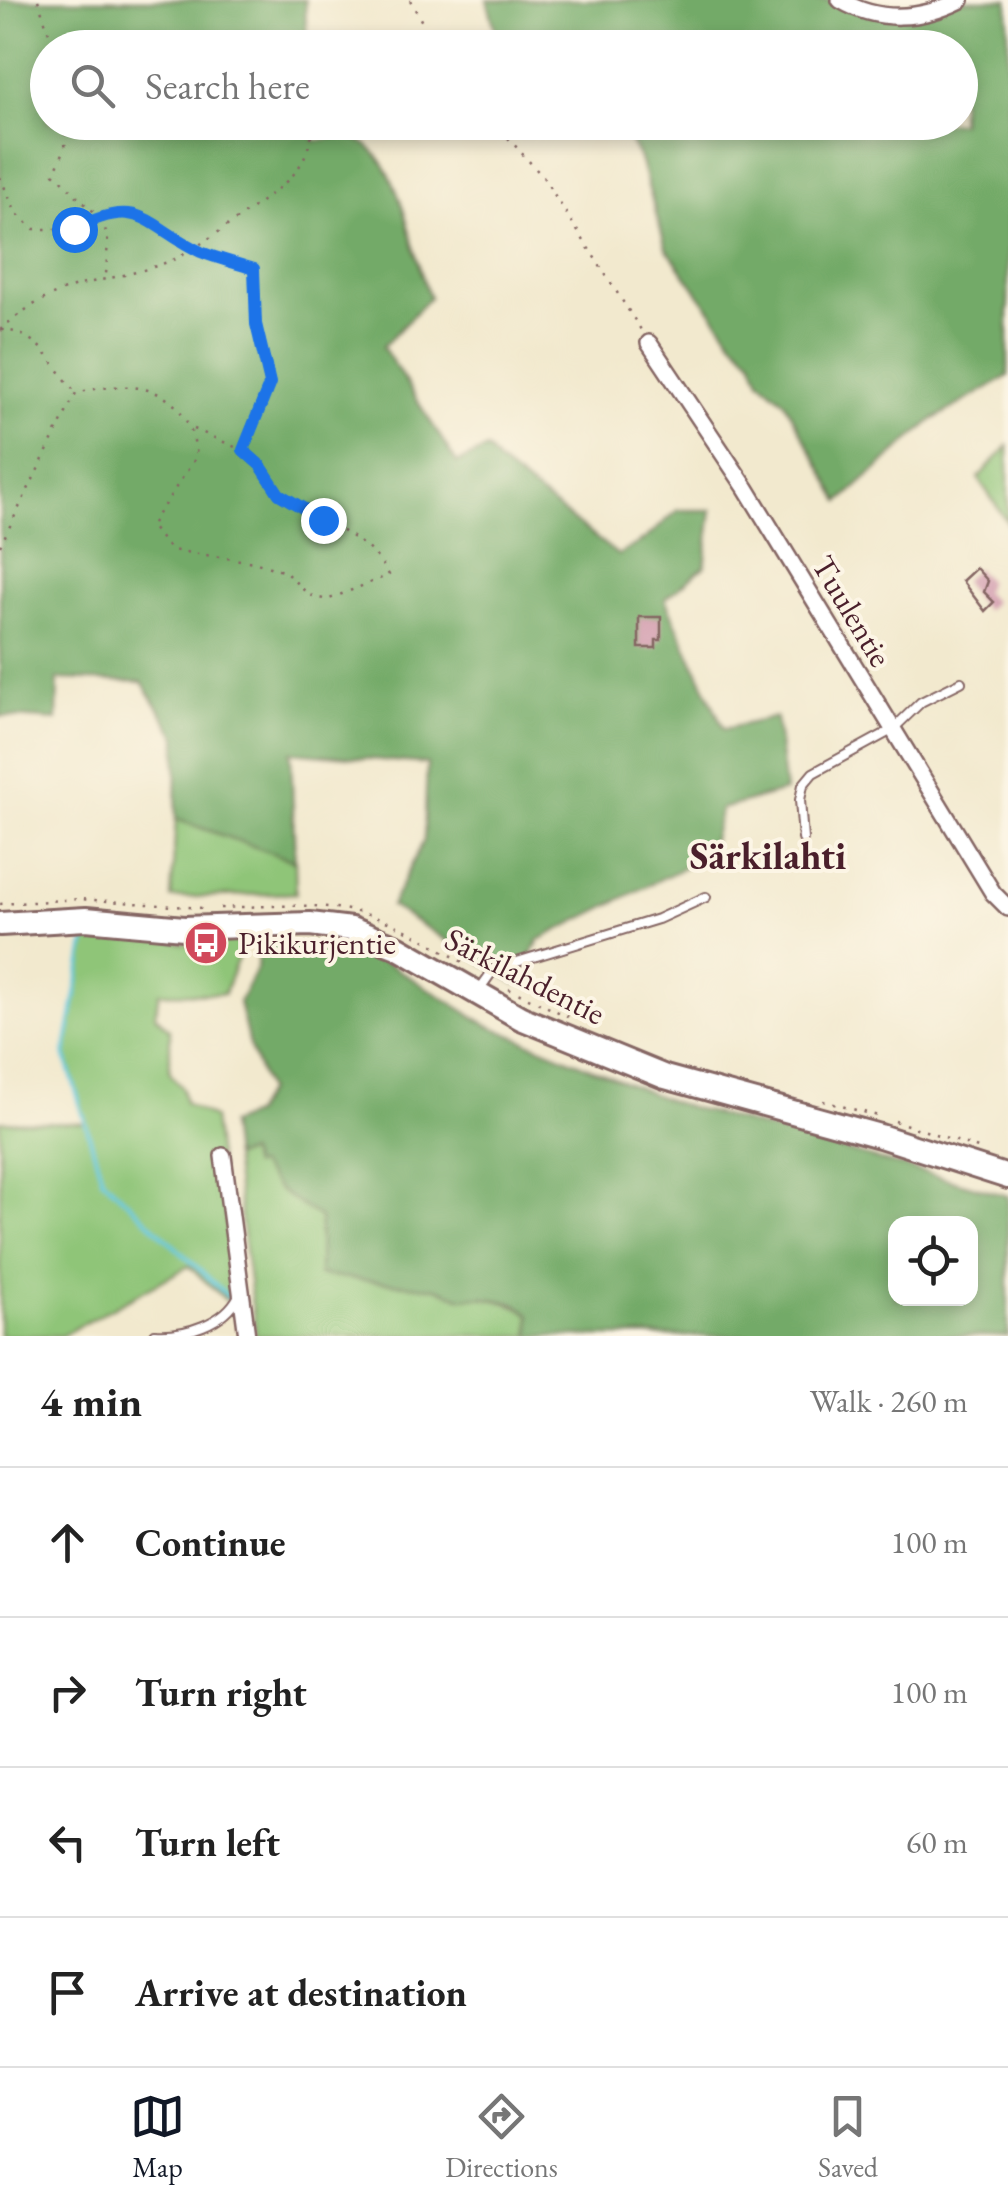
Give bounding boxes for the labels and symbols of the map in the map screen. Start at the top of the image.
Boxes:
route start [52,207,98,253]
route end [301,498,347,544]
street label: Tuulentie [802,548,902,674]
district label: Särkilahti [690,831,846,880]
street label: Särkilahdentie [438,918,612,1034]
bus stop icon: Pikikurjentie [183,920,229,966]
place label: Pikikurjentie [238,922,396,964]

